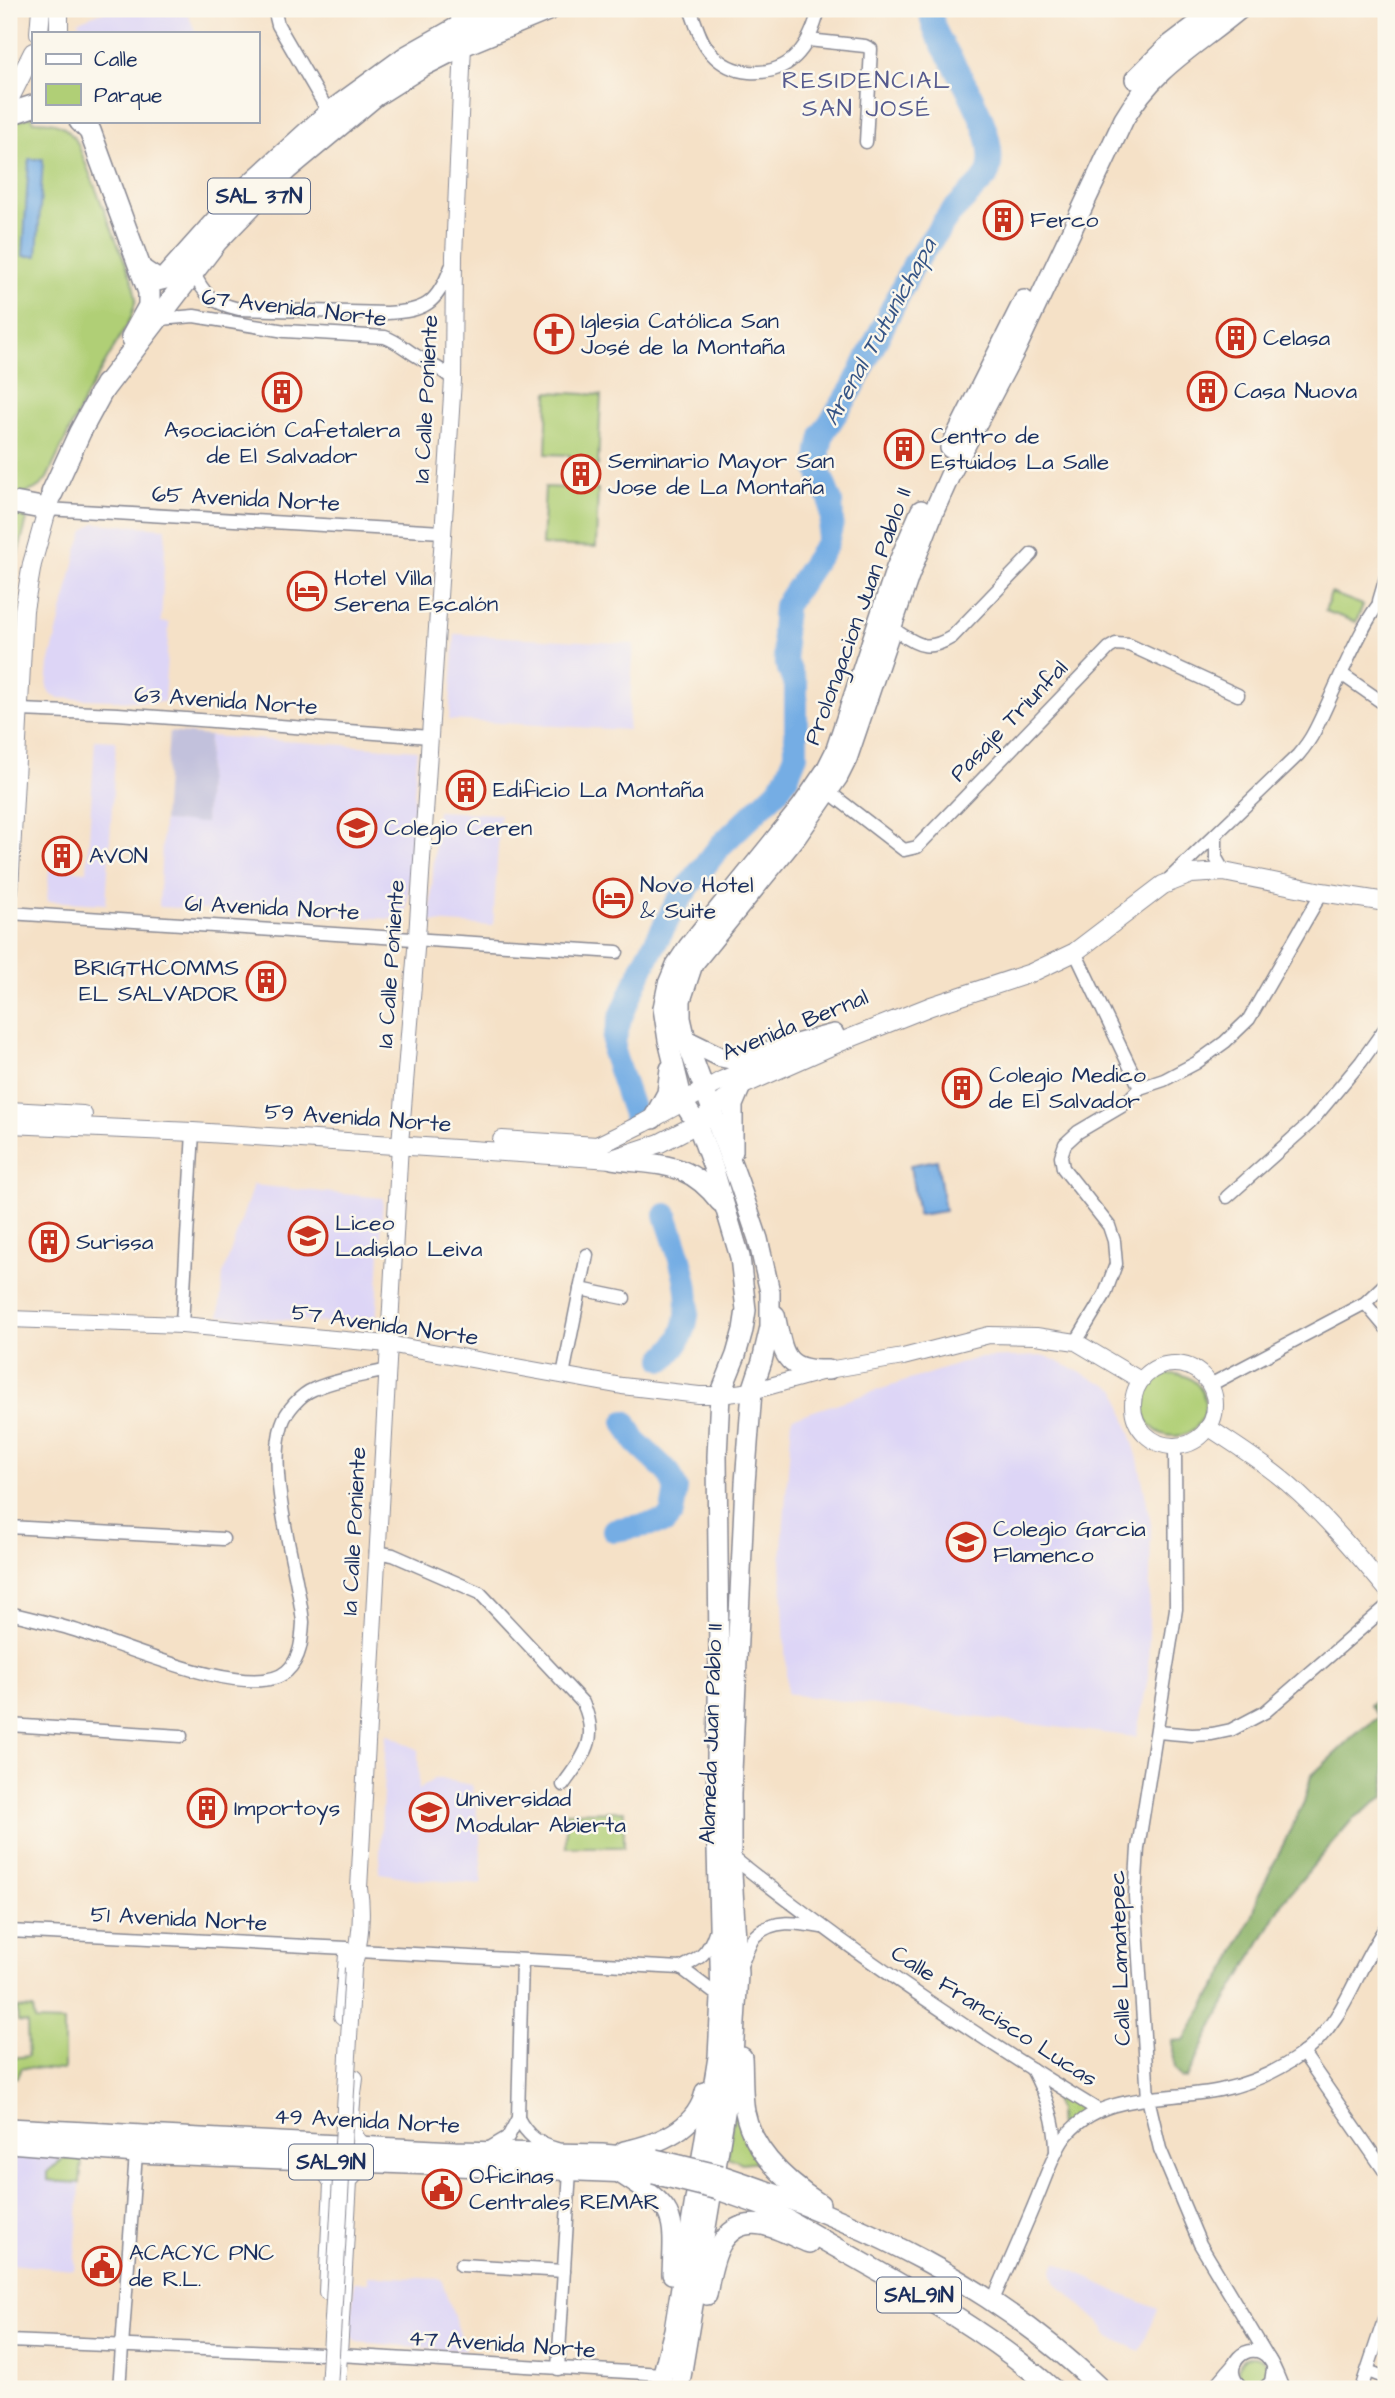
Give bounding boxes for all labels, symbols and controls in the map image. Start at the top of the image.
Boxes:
legend [32,32,259,122]
text: Calle [94,45,138,74]
district label: RESIDENCIAL SAN JOSÉ [782,64,952,126]
text: Parque [94,81,162,110]
road number: SAL 37N [208,178,310,214]
building icon: Ferco [982,199,1024,241]
place label: Ferco [1030,204,1099,236]
water label: Arenal Tutunichapa [815,231,946,432]
street label: 67 Avenida Norte [200,281,388,335]
place label: Iglesia Católica San José de la Montaña [581,305,785,363]
church icon: Iglesia Católica San José de la Montaña [533,313,575,355]
street label: 1a Calle Poniente [406,314,446,484]
building icon: Celasa [1215,317,1257,359]
place label: Celasa [1263,322,1331,354]
building icon: Casa Nuova [1186,370,1228,412]
building icon: Asociación Cafetalera de El Salvador [261,371,303,413]
place label: Casa Nuova [1234,375,1357,407]
place label: Asociación Cafetalera de El Salvador [164,414,400,472]
place label: Centro de Estuidos La Salle [931,420,1109,478]
building icon: Centro de Estuidos La Salle [883,428,925,470]
place label: Seminario Mayor San Jose de La Montaña [608,445,834,503]
building icon: Seminario Mayor San Jose de La Montaña [560,453,602,495]
street label: 65 Avenida Norte [151,478,341,520]
street label: Prolongacion Juan Pablo II [796,483,920,750]
place label: Hotel Villa Serena Escalón [334,562,498,620]
hotel icon: Hotel Villa Serena Escalón [286,570,328,612]
street label: Pasaje Triunfal [943,653,1075,789]
street label: 63 Avenida Norte [133,679,319,723]
building icon: Edificio La Montaña [445,769,487,811]
place label: Edificio La Montaña [493,774,704,806]
school or university icon: Colegio Ceren [336,807,378,849]
place label: Colegio Ceren [384,812,532,845]
building icon: AVON [41,835,83,877]
place label: AVON [89,840,148,872]
place label: Novo Hotel & Suite [640,869,754,927]
hotel icon: Novo Hotel & Suite [592,877,634,919]
street label: 1a Calle Poniente [369,879,413,1049]
street label: 61 Avenida Norte [184,887,360,929]
place label: BRIGTHCOMMS EL SALVADOR [74,952,239,1010]
building icon: BRIGTHCOMMS EL SALVADOR [245,960,287,1002]
street label: Avenida Bernal [717,981,873,1069]
place label: Colegio Medico de El Salvador [989,1059,1146,1117]
building icon: Colegio Medico de El Salvador [941,1067,983,1109]
street label: 59 Avenida Norte [264,1096,452,1140]
place label: Liceo Ladislao Leiva [335,1207,483,1265]
school or university icon: Liceo Ladislao Leiva [287,1215,329,1257]
building icon: Surissa [28,1221,70,1263]
place label: Surissa [76,1226,154,1258]
street label: 57 Avenida Norte [290,1296,480,1354]
street label: 1a Calle Poniente [334,1446,374,1616]
place label: Colegio Garcia Flamenco [993,1513,1146,1571]
school or university icon: Colegio Garcia Flamenco [945,1521,987,1563]
street label: Alameda Juan Pablo II [691,1623,731,1845]
place label: Universidad Modular Abierta [456,1783,626,1841]
building icon: Importoys [186,1787,228,1829]
school or university icon: Universidad Modular Abierta [408,1791,450,1833]
place label: Importoys [234,1792,340,1825]
street label: Calle Lamatepec [1101,1870,1139,2046]
street label: 51 Avenida Norte [90,1898,268,1940]
street label: Calle Francisco Lucas [884,1937,1104,2095]
street label: 49 Avenida Norte [273,2100,461,2142]
road number: SAL91N [289,2144,373,2180]
place label: Oficinas Centrales REMAR [469,2160,660,2218]
public building icon: Oficinas Centrales REMAR [421,2168,463,2210]
place label: ACACYC PNC de R.L. [129,2237,274,2295]
public building icon: ACACYC PNC de R.L. [81,2245,123,2287]
road number: SAL91N [877,2278,961,2312]
street label: 47 Avenida Norte [407,2321,597,2367]

